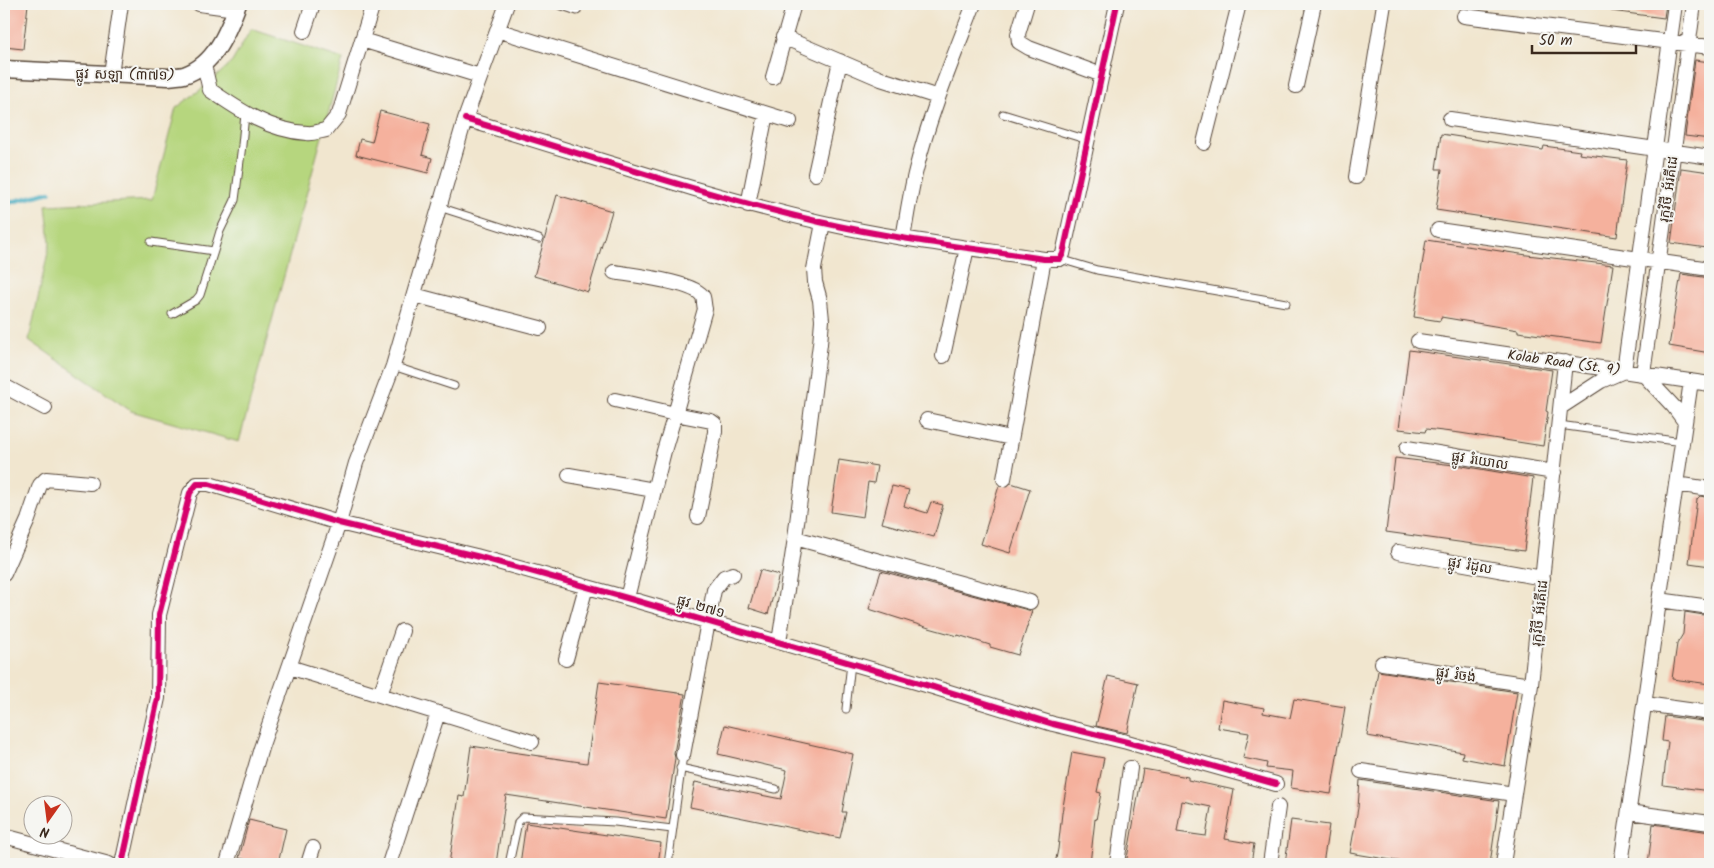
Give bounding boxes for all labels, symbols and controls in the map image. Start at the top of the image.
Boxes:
scale bar [1532,22,1635,54]
text: 50 m [1539,29,1573,53]
street label: ផ្លូវ សឡា (៣៧១) [75,63,175,87]
street label: រុក្ខវិថី អ័រគីដេ [1653,155,1685,224]
street label: Kolab Road (St. 9) [1506,344,1622,382]
street label: ផ្លូវ រំយោល [1450,446,1510,476]
street label: ផ្លូវ រំដូល [1446,551,1494,581]
street label: រុក្ខវិថី អ័រគីដេ [1526,579,1554,647]
street label: ផ្លូវ ២៧១ [674,590,728,624]
street label: ផ្លូវ រំចង់ [1434,661,1477,689]
north arrow [22,796,72,846]
text: N [38,820,52,843]

